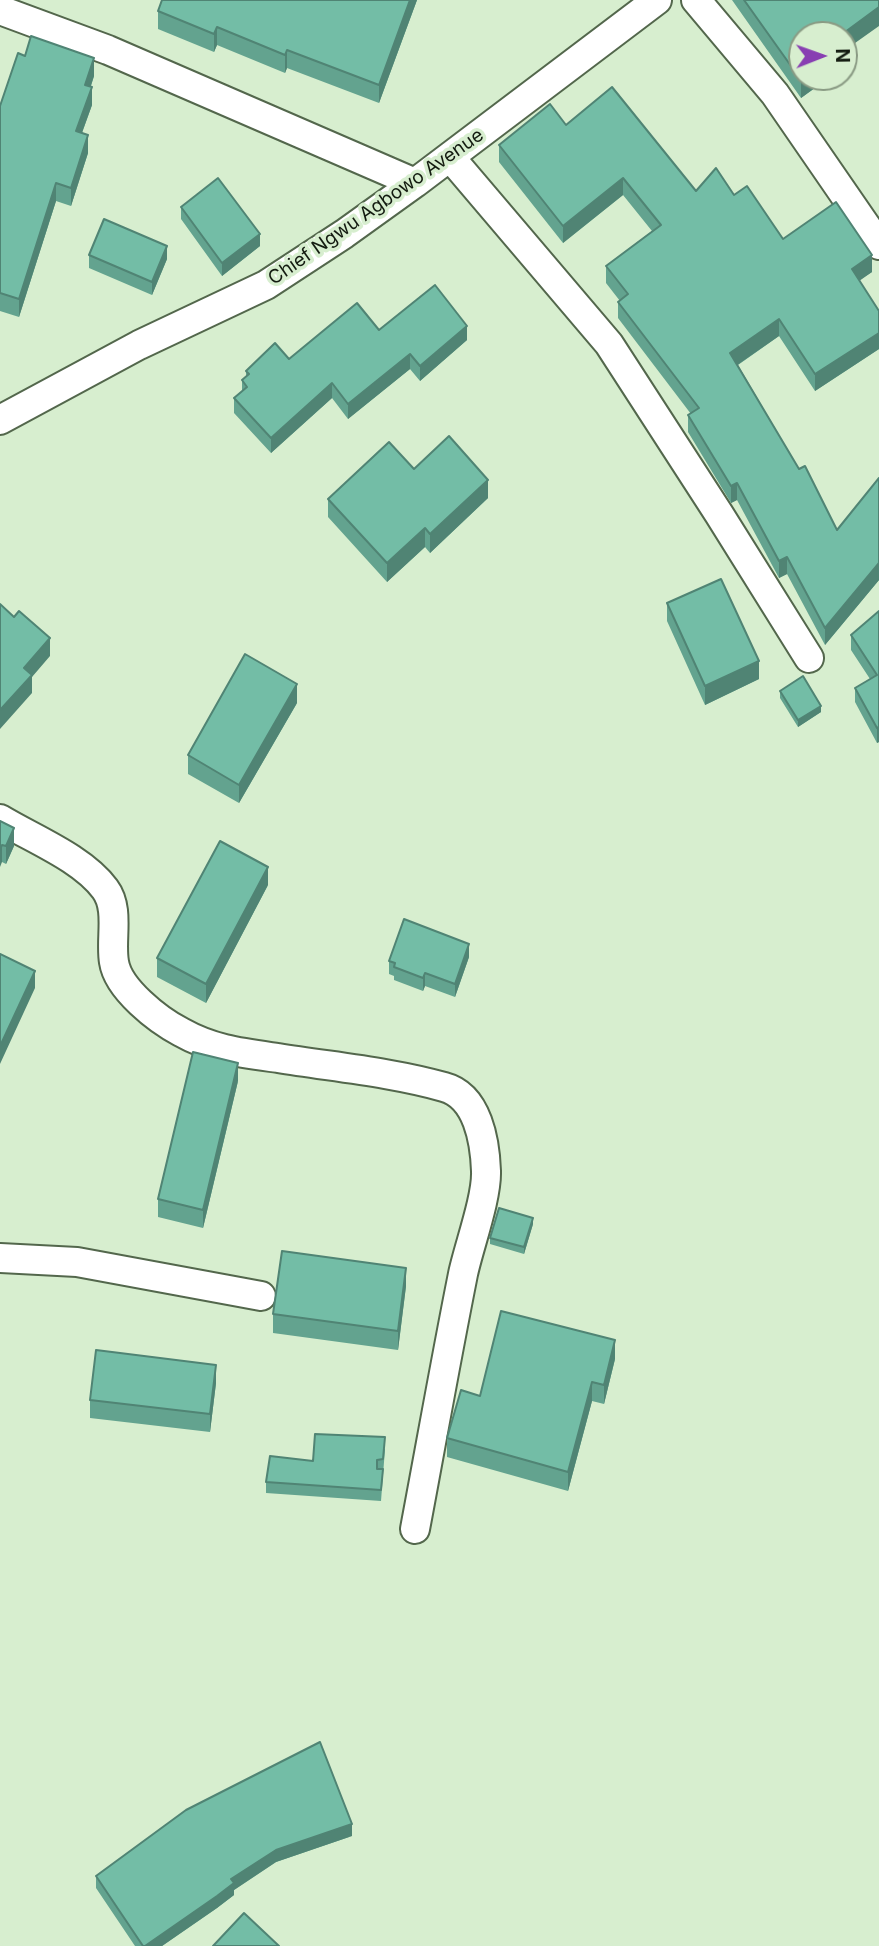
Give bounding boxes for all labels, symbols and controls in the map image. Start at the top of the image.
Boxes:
north arrow [788,21,858,91]
text: N [831,48,854,63]
street label: Chief Ngwu Agbowo Avenue [264,124,488,290]

